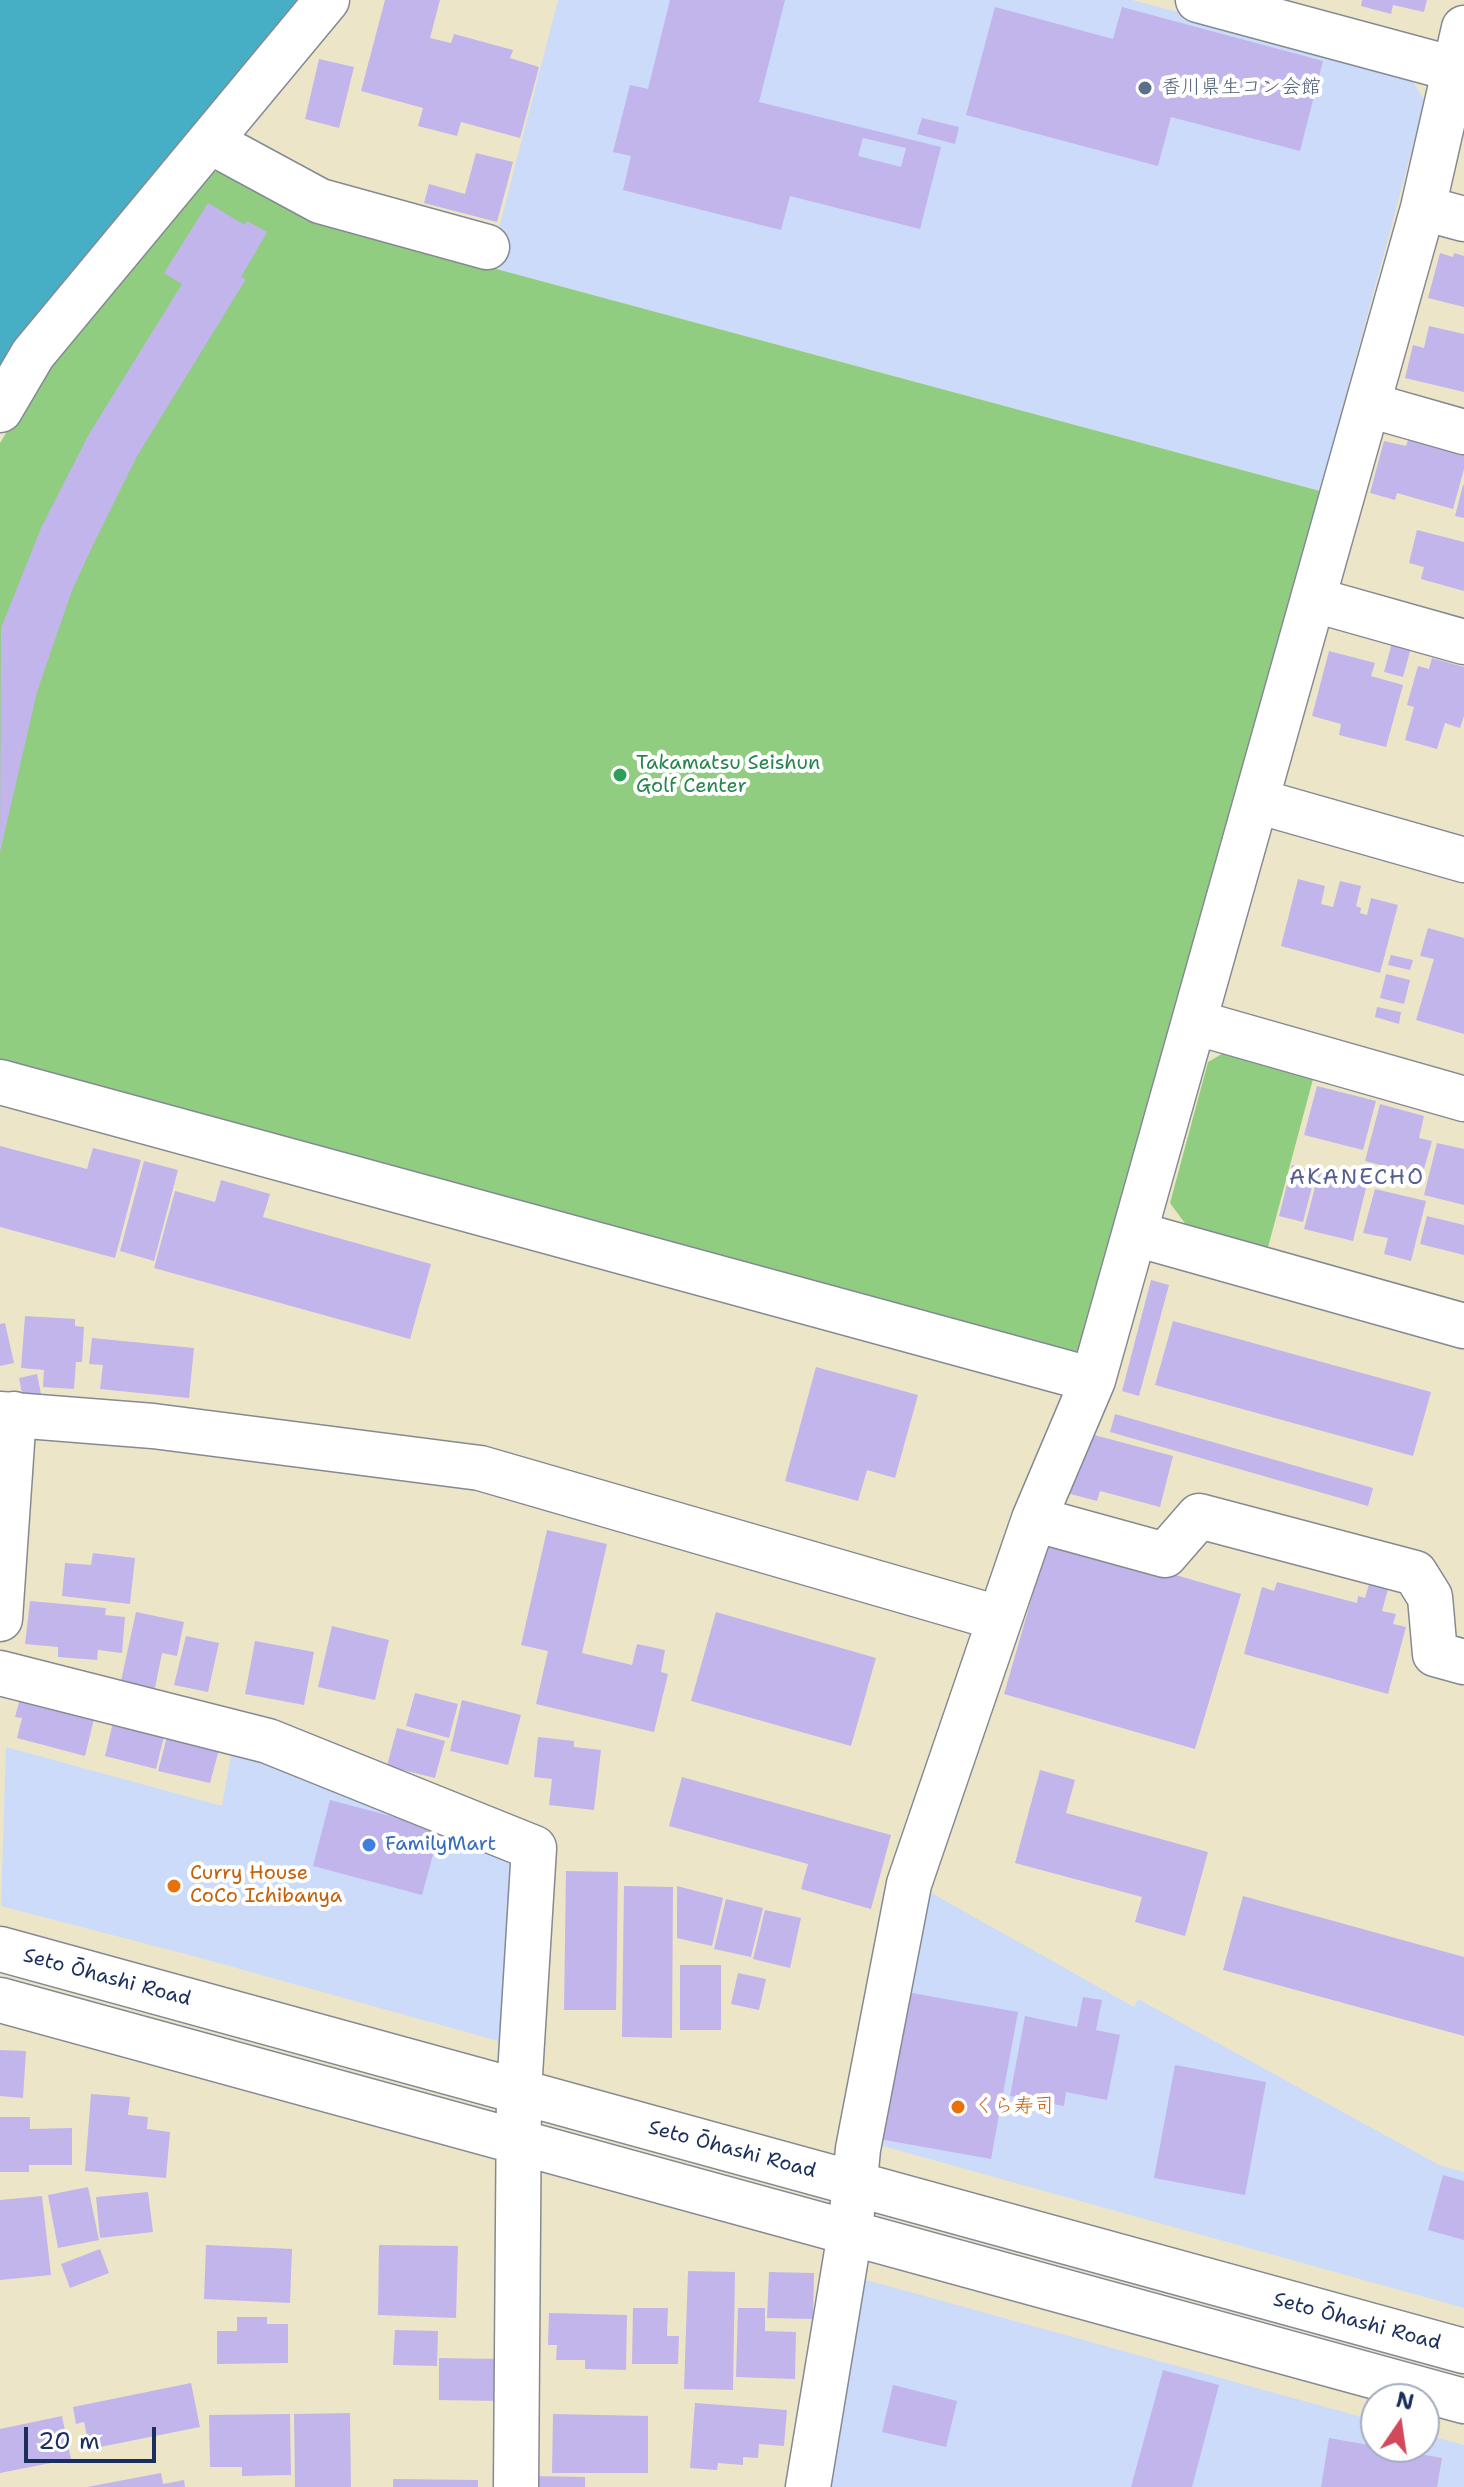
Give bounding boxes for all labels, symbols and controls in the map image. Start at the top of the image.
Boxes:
place label: 香川県生コン会館 [1161,76,1321,100]
marker: 香川県生コン会館 [1136,79,1154,97]
place label: Takamatsu Seishun Golf Center [636,752,820,799]
marker: Takamatsu Seishun Golf Center [611,766,629,784]
district label: AKANECHO [1289,1165,1425,1191]
place label: FamilyMart [385,1833,496,1857]
marker: FamilyMart [360,1836,378,1854]
place label: Curry House CoCo Ichibanya [190,1862,342,1909]
marker: Curry House CoCo Ichibanya [165,1877,183,1895]
street label: Seto Ōhashi Road [21,1944,193,2012]
place label: くら寿司 [974,2095,1054,2119]
marker: くら寿司 [949,2098,967,2116]
street label: Seto Ōhashi Road [646,2116,818,2184]
street label: Seto Ōhashi Road [1271,2288,1443,2356]
north arrow [1360,2383,1440,2463]
text: N [1393,2385,1417,2417]
scale bar [28,2411,160,2461]
text: 20 m [38,2425,100,2457]

